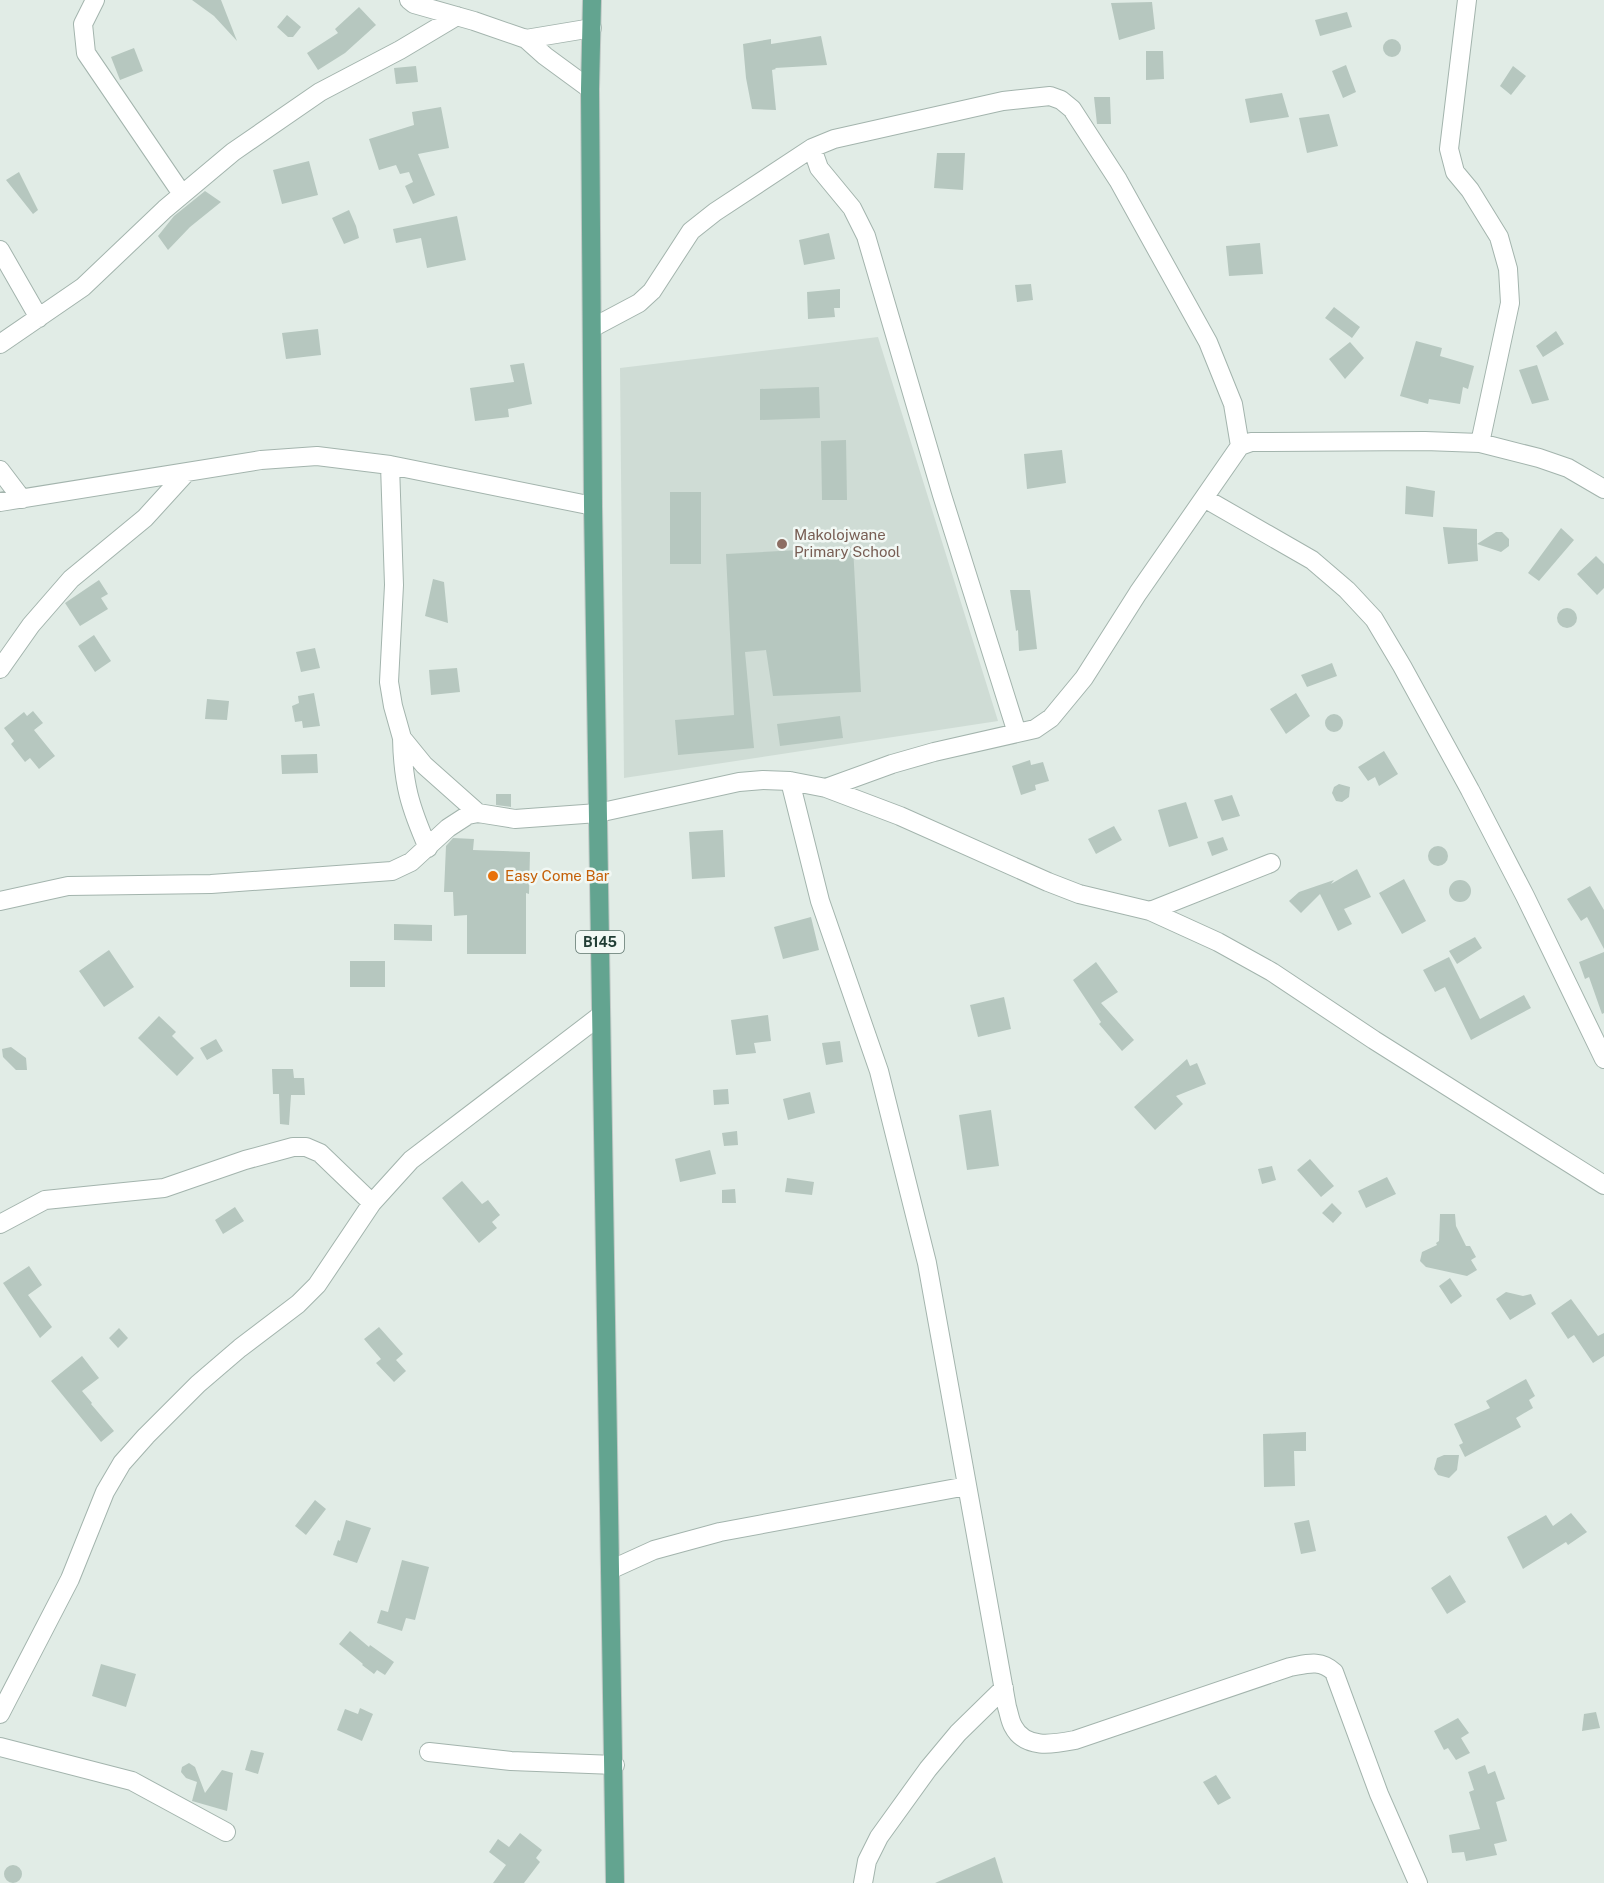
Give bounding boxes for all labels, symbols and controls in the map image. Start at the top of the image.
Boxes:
place label: Makolojwane Primary School [794,526,900,560]
marker: Makolojwane Primary School [775,537,789,551]
place label: Easy Come Bar [505,867,610,884]
marker: Easy Come Bar [486,869,500,883]
road number: B145 [576,931,624,953]

